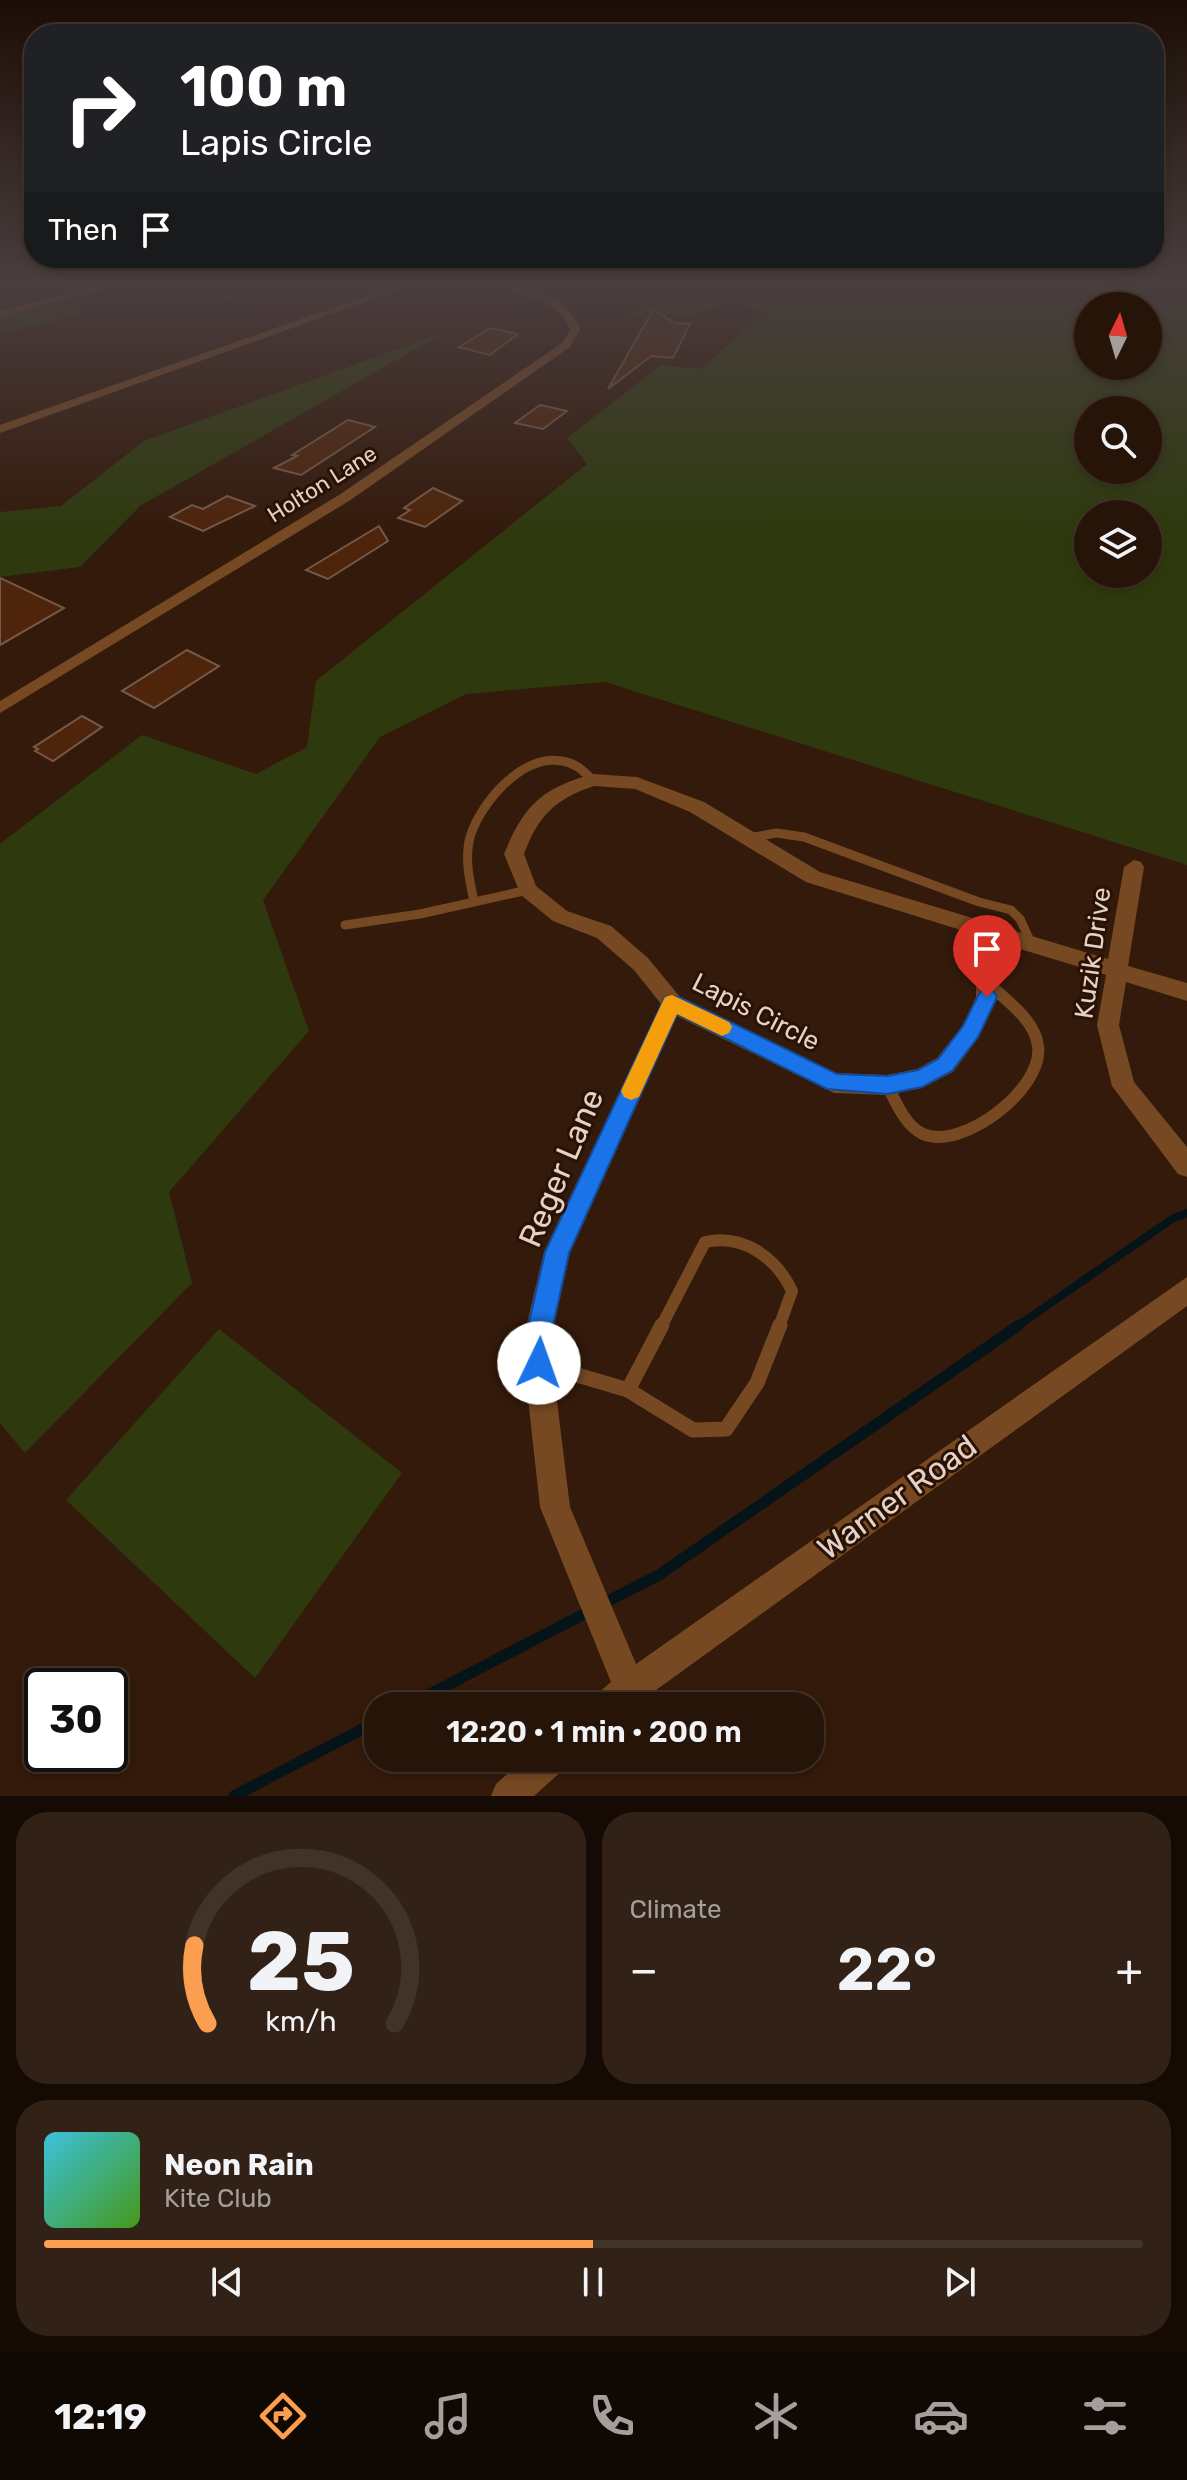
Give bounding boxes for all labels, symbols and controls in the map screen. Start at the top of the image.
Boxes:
text: 100 m [180,54,347,120]
icon: right [48,56,152,160]
text: Lapis Circle [180,121,372,164]
icon: arrive [134,208,178,252]
text: Then [48,212,118,248]
north arrow [1074,292,1162,380]
map controls [1074,292,1162,588]
button: search [1074,396,1162,484]
street label: Holton Lane [262,440,382,528]
button: layers [1074,500,1162,588]
street label: Kuzik Drive [1068,885,1118,1021]
pin [953,915,1021,997]
icon: arrive [965,927,1009,971]
street label: Lapis Circle [687,967,825,1057]
street label: Reger Lane [511,1083,611,1253]
position arrow [497,1321,581,1405]
street label: Warner Road [810,1427,984,1567]
speed limit sign: 30 [24,1668,128,1772]
text: 12:20 · 1 min · 200 m [446,1714,742,1750]
text: Climate [630,1894,722,1925]
text: 25 [247,1912,355,2011]
text: 22° [837,1934,937,2005]
text: − [630,1944,658,1996]
text: + [1116,1944,1143,1996]
text: km/h [265,2004,336,2038]
text: Neon Rain [164,2147,314,2183]
text: Kite Club [164,2183,272,2214]
icon: previous [205,2260,249,2304]
icon: pause [571,2260,615,2304]
icon: next [938,2260,982,2304]
icon: directions [255,2388,311,2444]
icon: music [420,2388,476,2444]
icon: phone [584,2388,640,2444]
icon: climate [748,2388,804,2444]
icon: car [913,2388,969,2444]
icon: filters [1077,2388,1133,2444]
text: 12:19 [54,2395,147,2438]

